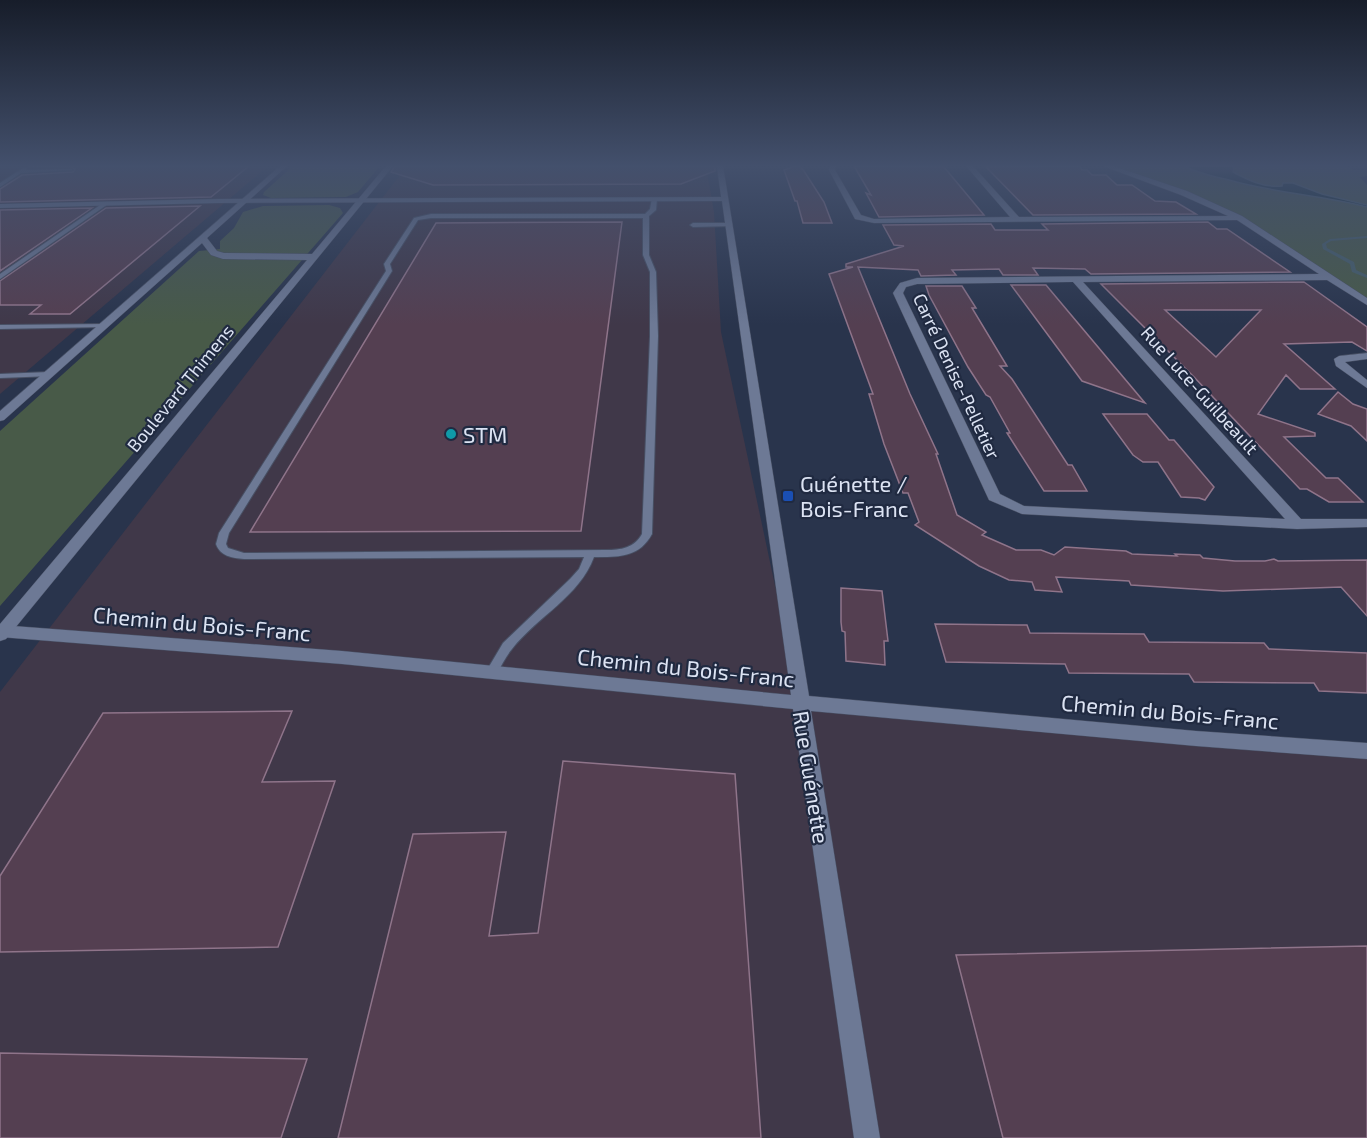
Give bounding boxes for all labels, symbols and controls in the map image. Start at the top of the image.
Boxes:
street label: Carré Denise-Pelletier [909,290,1005,462]
street label: Boulevard Thimens [122,320,238,456]
street label: Rue Luce-Guilbeault [1137,322,1263,459]
place label: STM [463,421,507,447]
marker: STM [444,427,458,441]
place label: Guénette / Bois-Franc [800,470,909,521]
marker: Guénette / Bois-Franc [781,489,795,503]
street label: Chemin du Bois-Franc [92,601,312,645]
street label: Chemin du Bois-Franc [576,643,796,691]
street label: Chemin du Bois-Franc [1060,689,1280,733]
street label: Rue Guénette [789,709,835,845]

